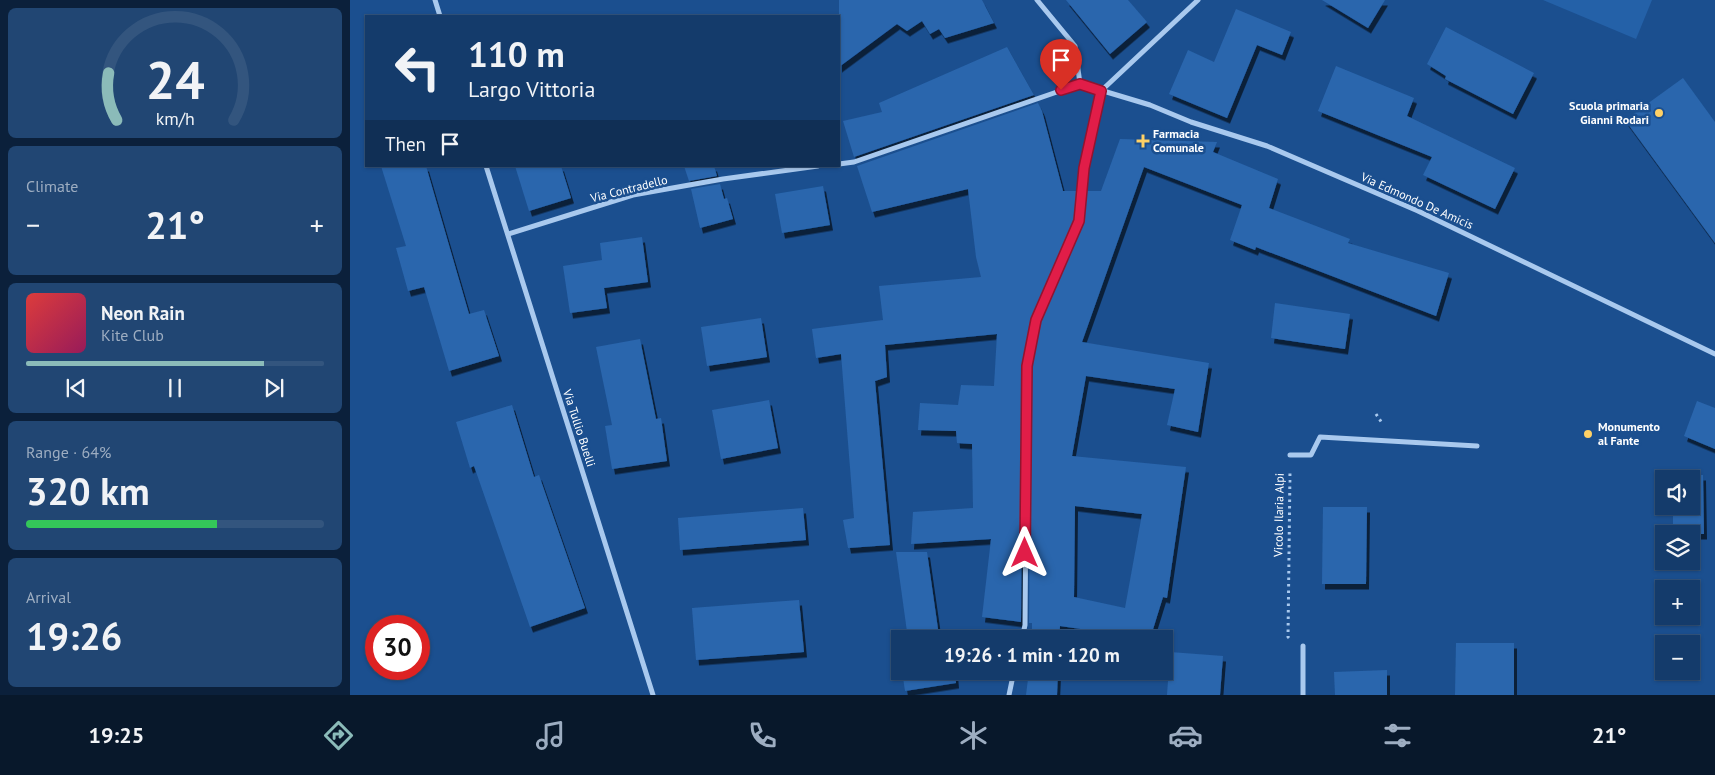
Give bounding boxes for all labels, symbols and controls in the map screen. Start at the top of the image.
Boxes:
text: 110 m [468,31,565,77]
icon: left [385,35,450,100]
pin [1040,39,1082,90]
text: 24 [146,46,204,113]
icon: arrive [1047,46,1075,74]
text: Largo Vittoria [468,75,595,103]
place label: Scuola primaria Gianni Rodari [1569,98,1649,127]
text: km/h [155,107,195,130]
marker: Scuola primaria Gianni Rodari [1653,107,1665,119]
place label: Farmacia Comunale [1153,126,1204,155]
icon: arrive [436,130,464,158]
text: Then [385,132,426,156]
marker: Farmacia Comunale [1137,135,1149,147]
street label: Via Edmondo De Amicis [1358,169,1476,232]
street label: Via Contradello [588,172,669,206]
text: Climate [26,176,78,196]
text: 21° [145,200,205,249]
text: − [26,206,40,243]
text: + [310,206,324,243]
text: Neon Rain [101,301,185,325]
text: Kite Club [101,325,164,345]
icon: previous [62,374,90,402]
icon: pause [161,374,189,402]
icon: next [260,374,288,402]
street label: Via Tullio Buelli [560,386,599,468]
place label: Monumento al Fante [1598,419,1660,448]
marker: Monumento al Fante [1582,428,1594,440]
text: Range · 64% [26,442,111,462]
text: 320 km [26,466,150,515]
map controls [1655,470,1700,680]
button: sound [1655,470,1700,515]
street label: Vicolo Ilaria Alpi [1270,473,1287,558]
button: layers [1655,525,1700,570]
position arrow [998,526,1050,578]
button: + [1655,580,1700,625]
text: Arrival [26,587,71,607]
text: 19:26 [26,611,122,660]
speed limit sign: 30 [365,615,430,680]
button: − [1655,635,1700,680]
text: 19:26 · 1 min · 120 m [944,643,1120,667]
icon: directions [321,718,356,753]
icon: music [533,718,568,753]
icon: phone [745,718,780,753]
icon: climate [956,718,991,753]
icon: car [1168,718,1203,753]
icon: filters [1380,718,1415,753]
text: 19:25 [88,721,144,749]
text: 21° [1592,721,1626,749]

